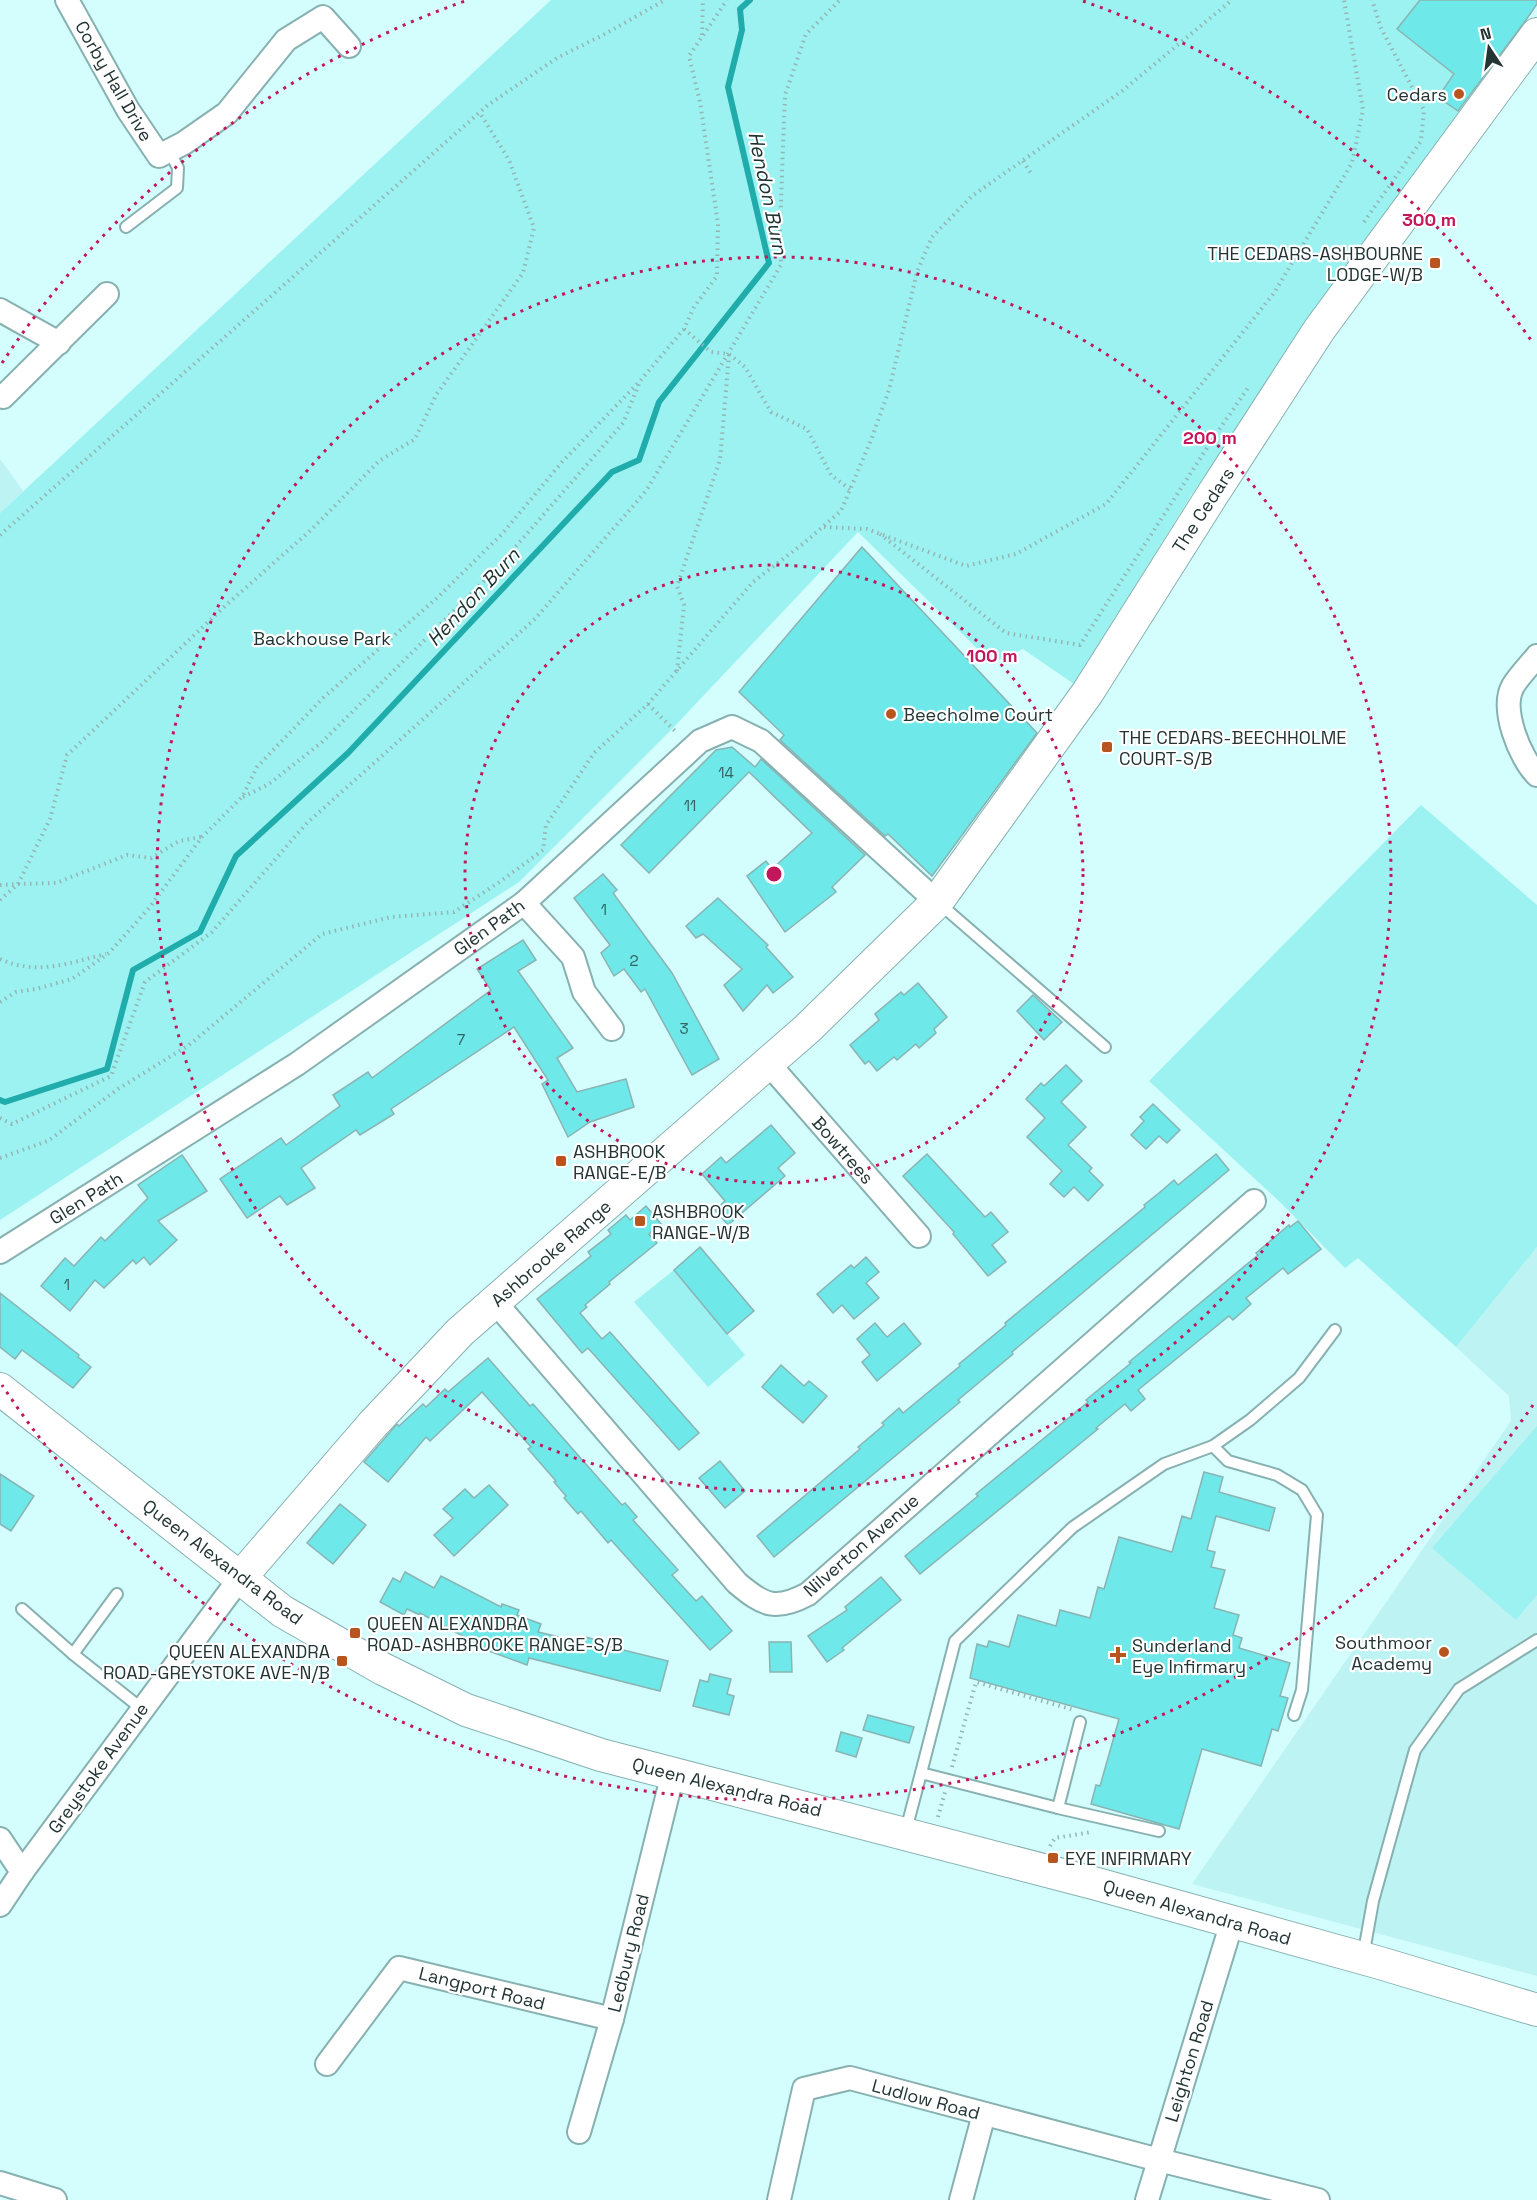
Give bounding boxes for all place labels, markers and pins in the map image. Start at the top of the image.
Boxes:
place label: Cedars [1387,83,1447,106]
marker: Cedars [1452,87,1466,101]
place label: THE CEDARS-ASHBOURNE LODGE-W/B [1207,242,1423,286]
marker: THE CEDARS-ASHBOURNE LODGE-W/B [1428,256,1442,270]
place label: Beecholme Court [903,703,1053,726]
marker: Beecholme Court [884,707,898,721]
place label: THE CEDARS-BEECHHOLME COURT-S/B [1119,726,1346,770]
marker: THE CEDARS-BEECHHOLME COURT-S/B [1100,740,1114,754]
centre of rings [764,864,784,884]
place label: ASHBROOK RANGE-E/B [573,1140,666,1184]
marker: ASHBROOK RANGE-E/B [554,1154,568,1168]
place label: ASHBROOK RANGE-W/B [652,1200,750,1244]
marker: ASHBROOK RANGE-W/B [633,1214,647,1228]
place label: QUEEN ALEXANDRA ROAD-ASHBROOKE RANGE-S/B [367,1612,623,1656]
marker: QUEEN ALEXANDRA ROAD-ASHBROOKE RANGE-S/B [348,1626,362,1640]
place label: Southmoor Academy [1335,1631,1432,1675]
place label: Sunderland Eye Infirmary [1132,1634,1246,1678]
place label: QUEEN ALEXANDRA ROAD-GREYSTOKE AVE-N/B [103,1640,330,1684]
marker: Southmoor Academy [1437,1645,1451,1659]
marker: Sunderland Eye Infirmary [1109,1646,1127,1664]
marker: QUEEN ALEXANDRA ROAD-GREYSTOKE AVE-N/B [335,1654,349,1668]
place label: EYE INFIRMARY [1065,1847,1192,1870]
marker: EYE INFIRMARY [1046,1851,1060,1865]

